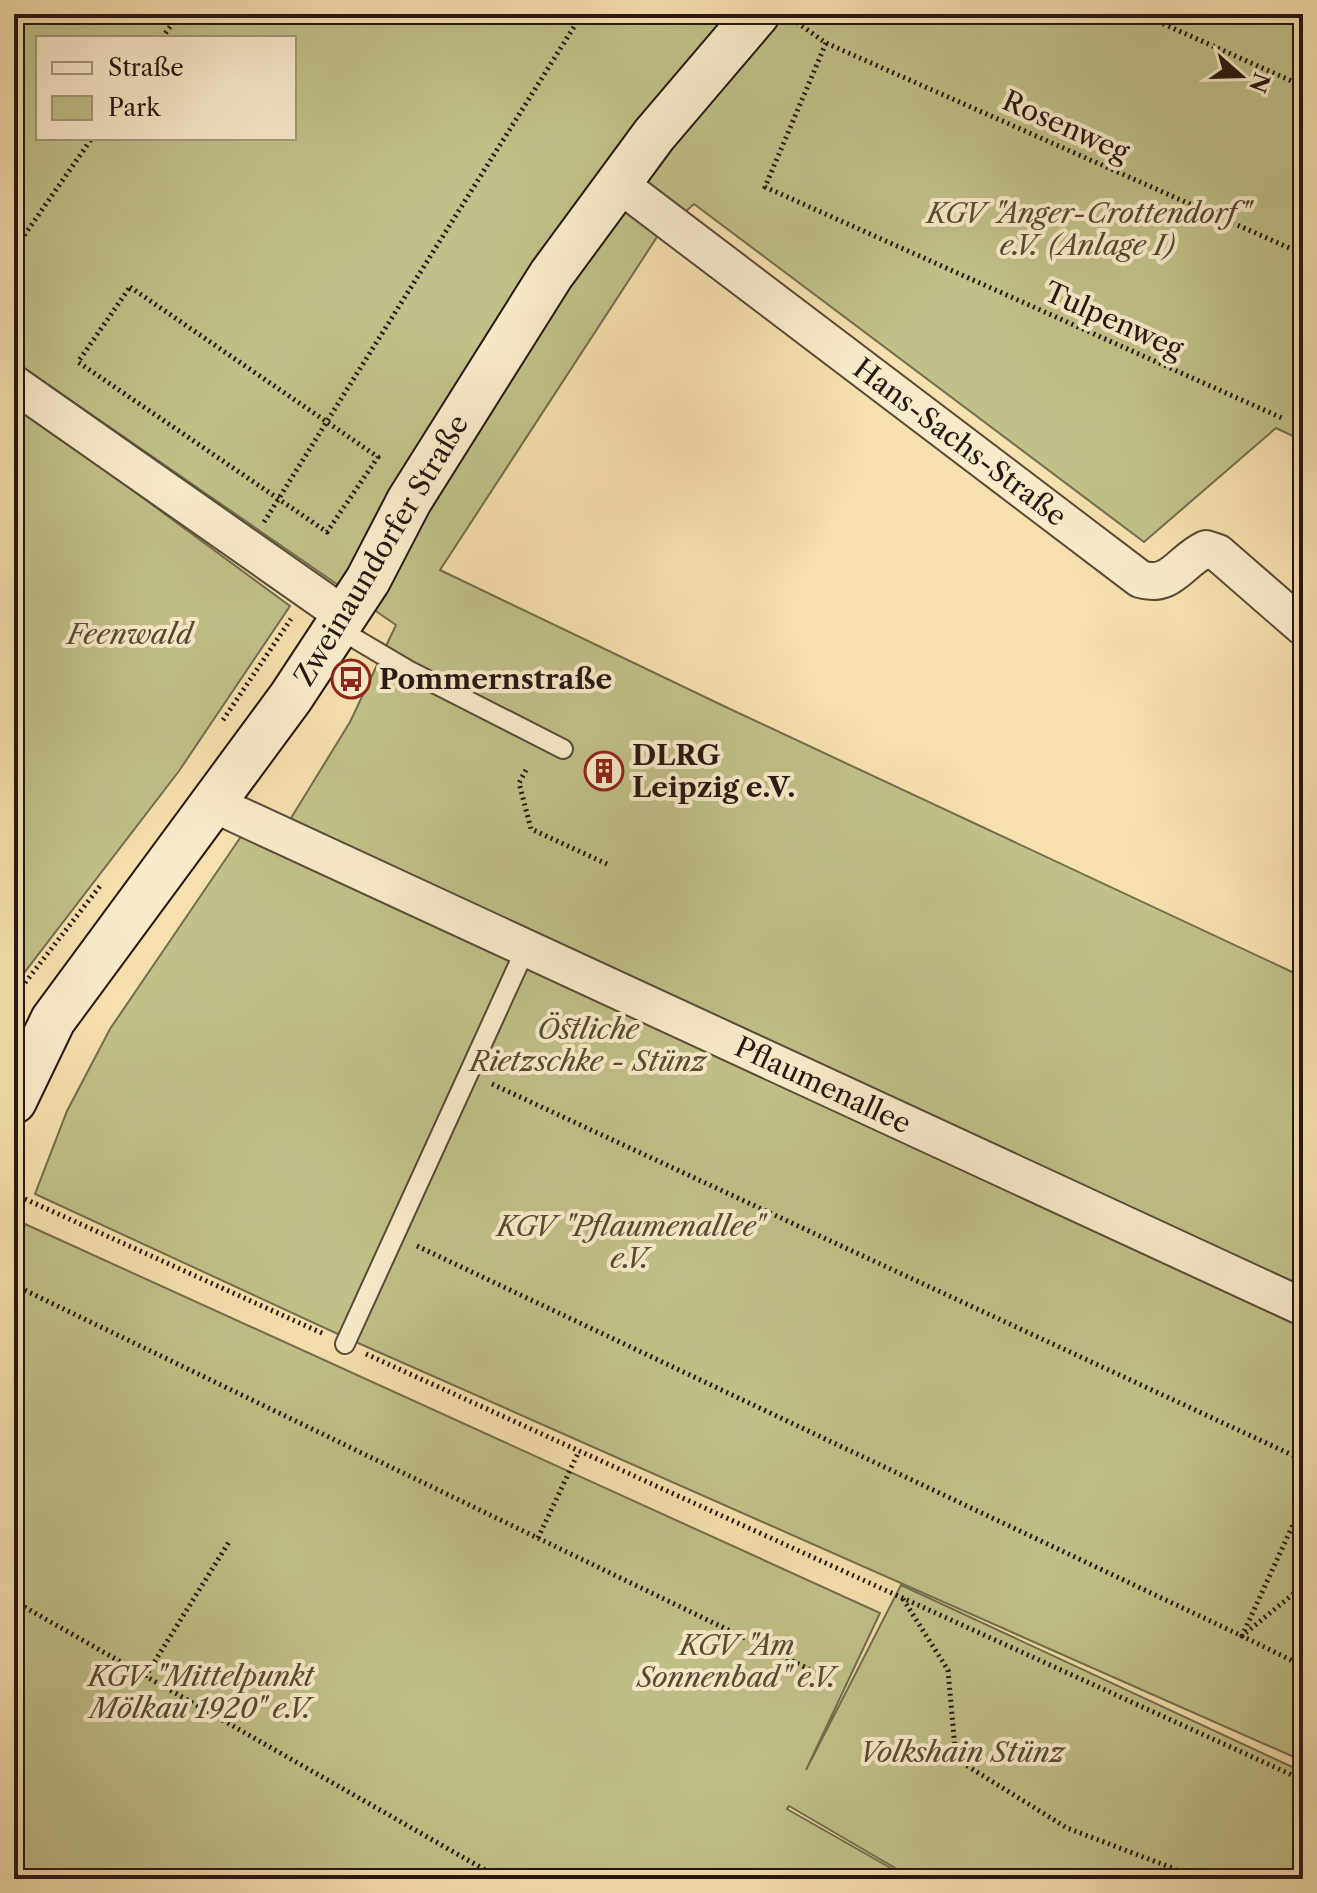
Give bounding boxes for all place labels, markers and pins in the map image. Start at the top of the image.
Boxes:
bus stop icon: Pommernstraße [330,658,372,700]
place label: Pommernstraße [379,662,612,696]
place label: DLRG Leipzig e.V. [632,738,795,804]
building icon: DLRG Leipzig e.V. [583,750,625,792]

